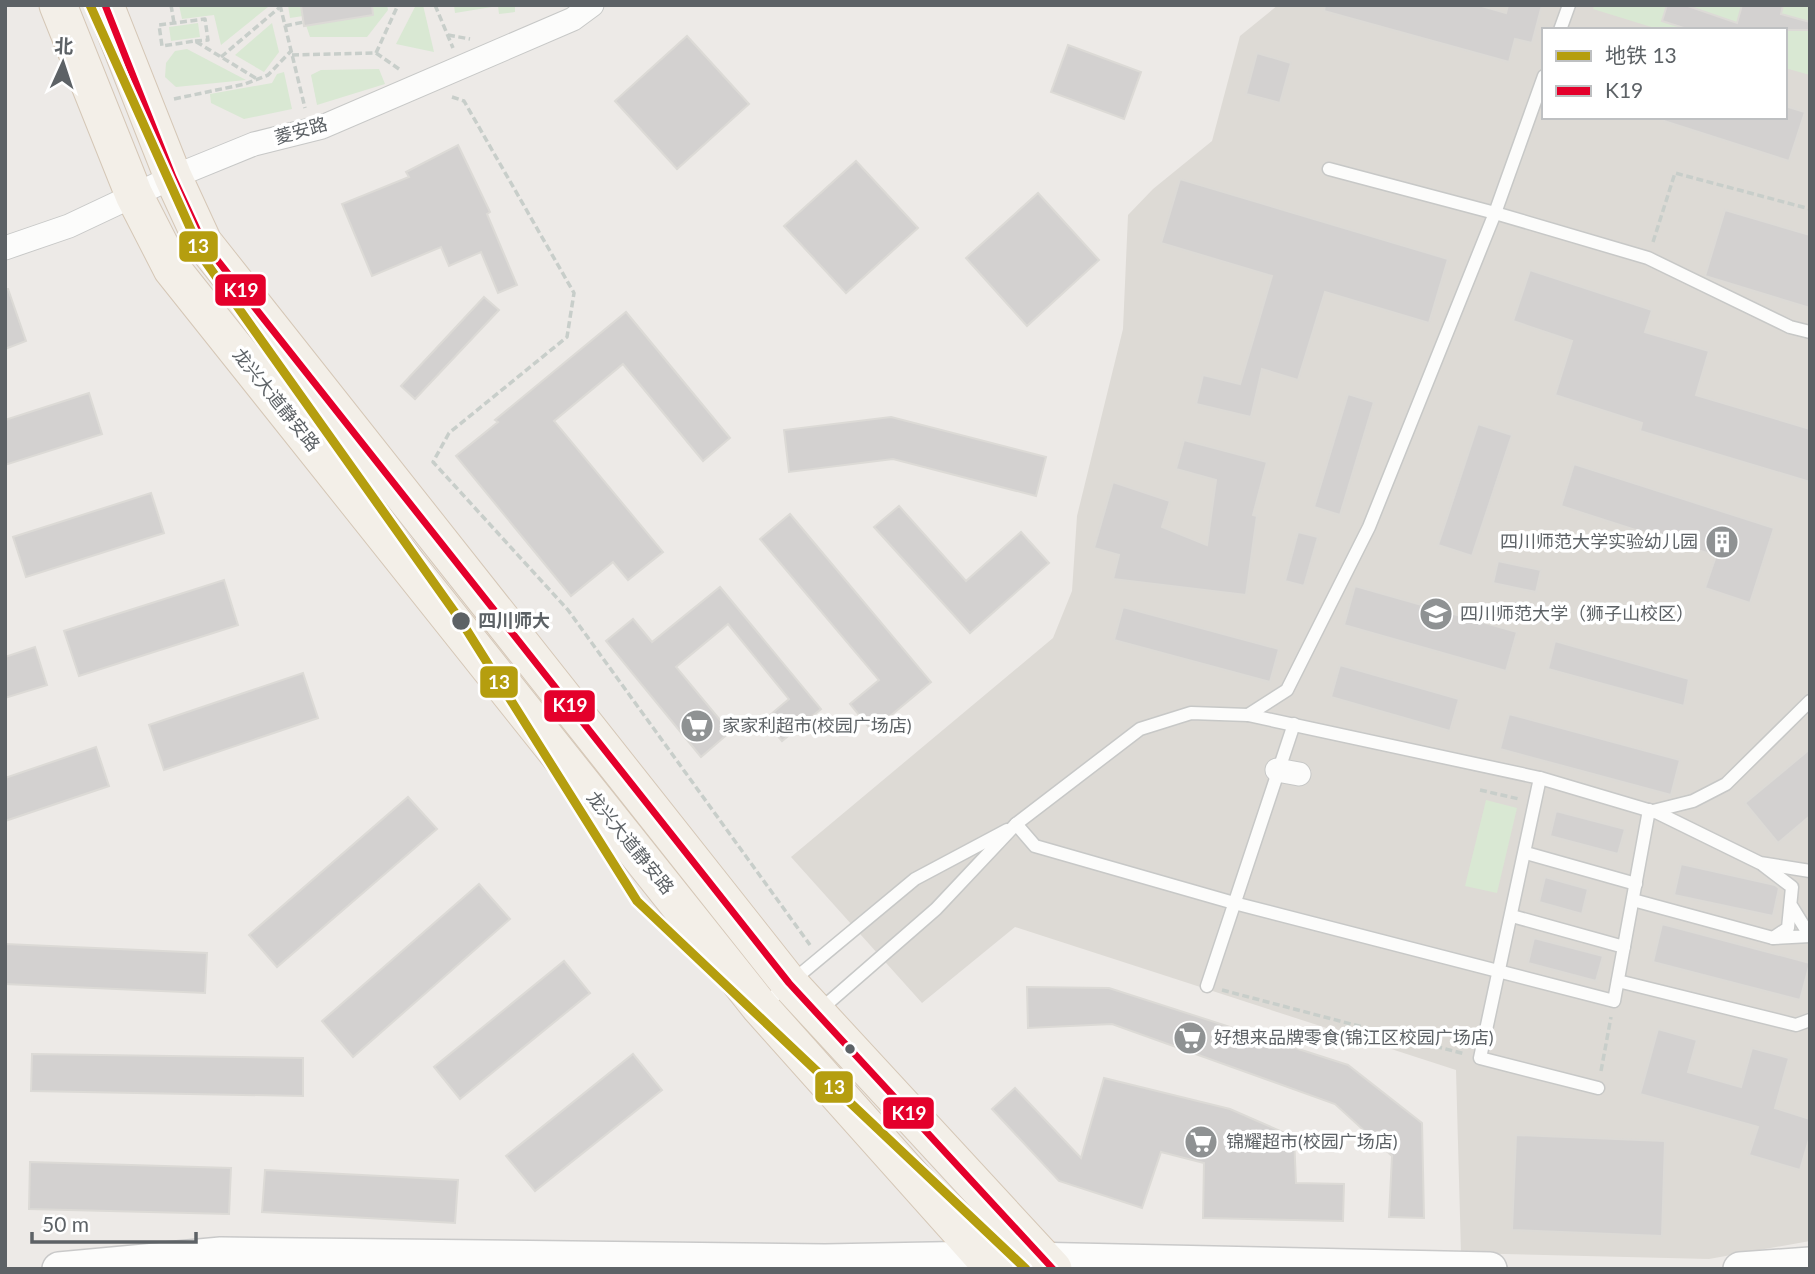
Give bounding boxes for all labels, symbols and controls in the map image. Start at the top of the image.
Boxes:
north arrow [28,28,98,98]
legend [1542,28,1787,119]
text: 北 [54,34,74,58]
text: 地铁 13 [1605,42,1677,67]
text: K19 [1605,77,1643,102]
street label: 菱安路 [272,112,330,148]
line badge: 13 [178,230,219,263]
text: 13 [187,234,209,257]
line badge: K19 [214,273,267,307]
text: K19 [223,278,259,301]
street label: 龙兴大道静安路 [229,343,325,455]
building icon: 四川师范大学实验幼儿园 [1703,523,1741,561]
place label: 四川师范大学实验幼儿园 [1500,530,1698,552]
school or university icon: 四川师范大学（狮子山校区） [1417,595,1455,633]
place label: 四川师范大学（狮子山校区） [1460,602,1694,624]
place label: 四川师大 [478,609,550,631]
marker: 四川师大 [450,610,472,632]
line badge: 13 [479,665,519,699]
text: 13 [488,670,510,693]
line badge: K19 [543,689,596,723]
text: K19 [552,693,588,716]
supermarket icon: 家家利超市(校园广场店) [678,707,716,745]
place label: 家家利超市(校园广场店) [722,714,912,736]
street label: 龙兴大道静安路 [583,786,679,898]
supermarket icon: 好想来品牌零食(锦江区校园广场店) [1171,1019,1209,1057]
place label: 好想来品牌零食(锦江区校园广场店) [1214,1026,1494,1048]
unlabelled marker [843,1042,857,1056]
line badge: 13 [814,1070,854,1104]
text: 13 [823,1075,845,1098]
line badge: K19 [882,1096,935,1130]
text: K19 [891,1101,927,1124]
supermarket icon: 锦耀超市(校园广场店) [1182,1123,1220,1161]
place label: 锦耀超市(校园广场店) [1226,1130,1398,1152]
scale bar [32,1200,196,1244]
text: 50 m [42,1211,89,1236]

